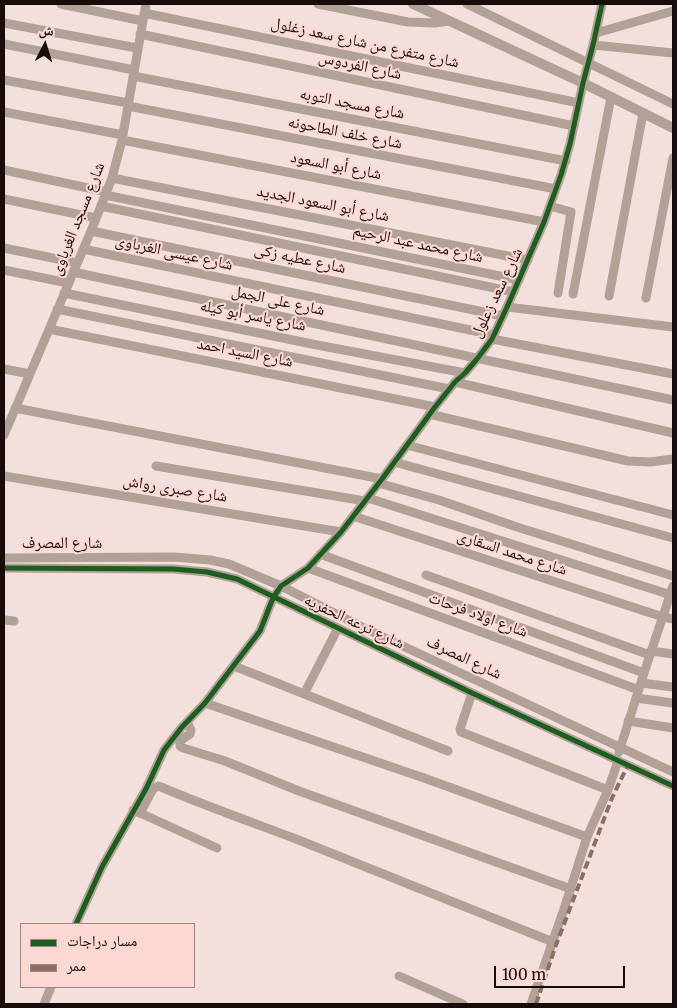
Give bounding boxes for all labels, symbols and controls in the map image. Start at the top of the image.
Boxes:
street label: شارع متفرع من شارع سعد زغلول [269,14,461,72]
north arrow [20,20,70,70]
text: ش [38,20,54,40]
street label: شارع الفردوس [317,48,403,84]
street label: شارع مسجد التوبه [298,84,406,124]
street label: شارع خلف الطاحونه [286,113,404,153]
street label: شارع أبو السعود [289,148,383,184]
street label: شارع مسجد الغرباوى [47,160,109,278]
street label: شارع أبو السعود الجديد [255,182,391,226]
street label: شارع محمد عبد الرحيم [351,221,485,267]
street label: شارع عيسى الغرباوى [114,231,234,275]
street label: شارع عطيه زكى [253,240,347,278]
street label: شارع سعد زعلول [467,245,527,341]
street label: شارع على الجمل [230,282,326,320]
street label: شارع ياسر أبو كيله [198,296,308,336]
street label: شارع السيد احمد [195,334,295,372]
street label: شارع صبرى رواش [122,471,228,507]
street label: شارع محمد السقارى [455,526,569,580]
street label: شارع المصرف [22,533,102,553]
street label: شارع اولاد فرحات [426,588,530,642]
street label: شارع ترعه الحفريه [301,590,407,654]
street label: شارع المصرف [423,632,505,684]
legend [20,923,195,988]
text: مسار دراجات [67,931,137,950]
text: ممر [67,956,86,975]
scale bar [497,956,628,988]
text: 100 m [502,965,546,984]

